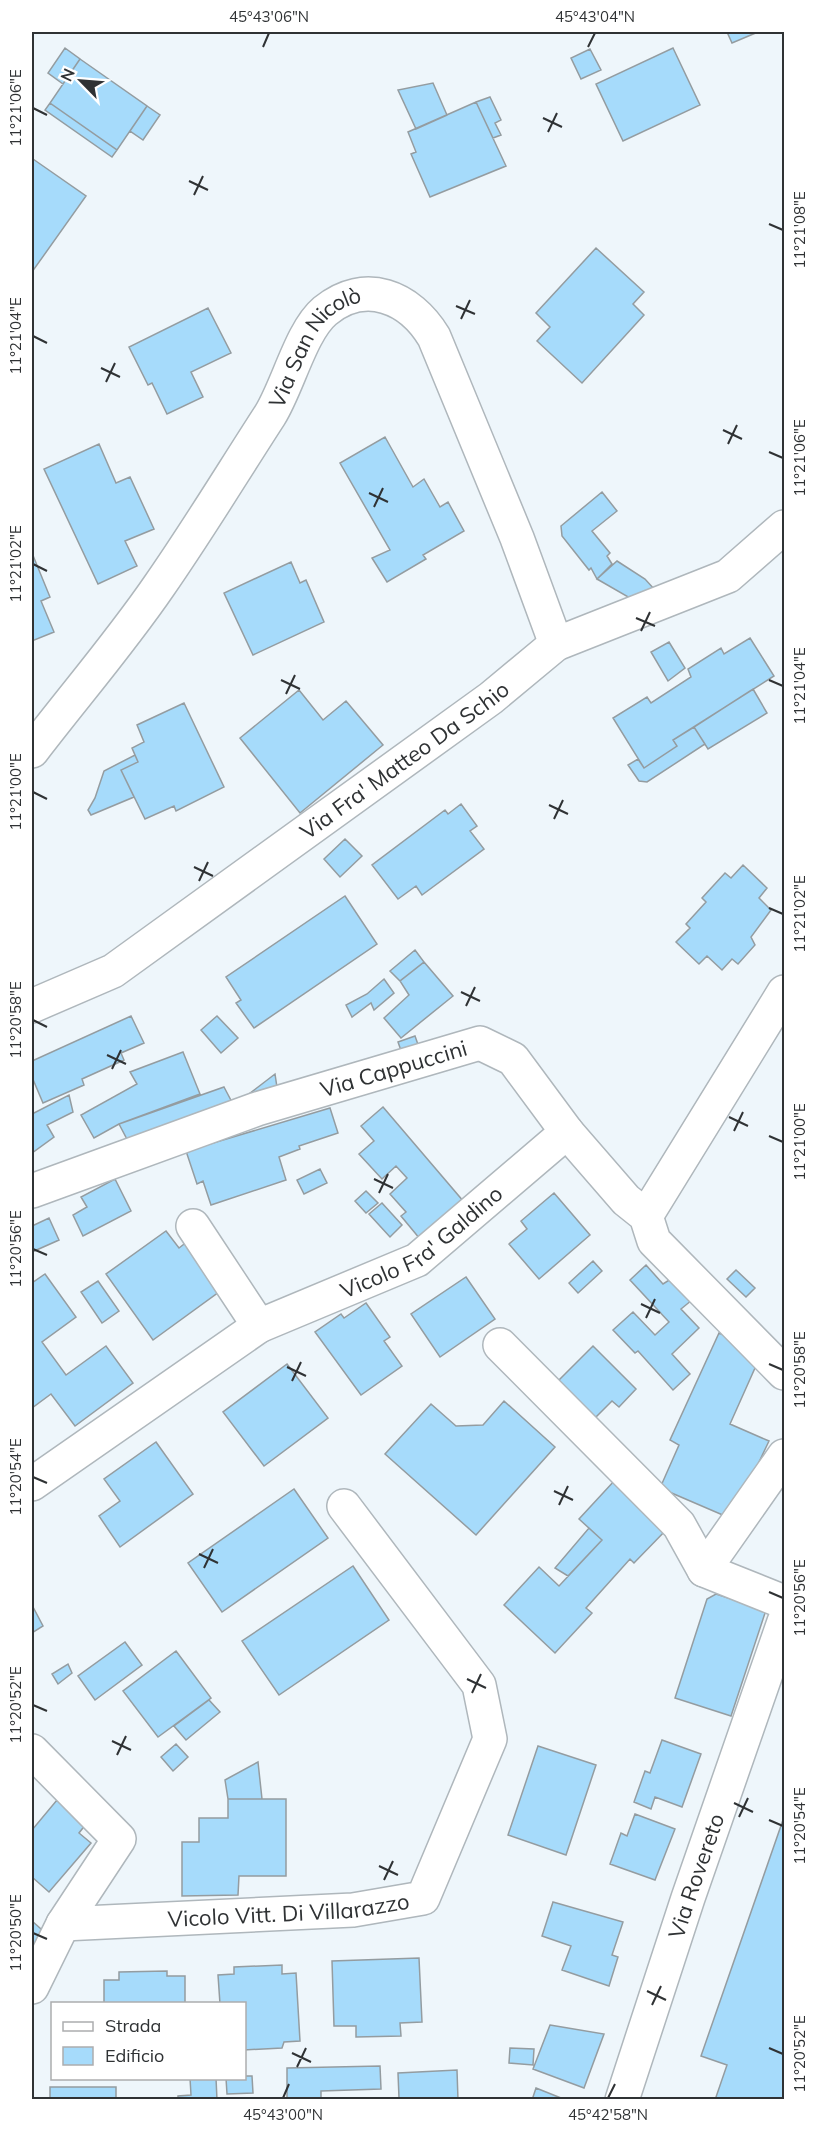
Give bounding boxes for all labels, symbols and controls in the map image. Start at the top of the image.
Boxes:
text: 45°43'06"N [229,7,309,26]
text: 45°43'04"N [555,7,635,26]
north arrow [51,51,111,111]
text: N [56,65,79,84]
text: 11°21'06"E [6,69,25,147]
text: 11°21'08"E [790,191,809,269]
street label: Via San Nicolò [262,281,364,412]
text: 11°21'04"E [6,297,25,375]
text: 11°21'06"E [790,419,809,497]
text: 11°21'02"E [6,525,25,603]
text: 11°21'04"E [790,647,809,725]
street label: Via Fra' Matteo Da Schio [294,675,515,845]
text: 11°21'00"E [6,753,25,831]
text: 11°21'02"E [790,875,809,953]
text: 11°20'58"E [6,981,25,1059]
street label: Via Cappuccini [317,1034,470,1103]
text: 11°21'00"E [790,1103,809,1181]
street label: Vicolo Fra' Galdino [336,1179,508,1304]
text: 11°20'56"E [6,1210,25,1288]
text: 11°20'58"E [790,1331,809,1409]
text: 11°20'54"E [6,1438,25,1516]
text: 11°20'56"E [790,1559,809,1637]
text: 11°20'52"E [6,1666,25,1744]
text: 11°20'54"E [790,1787,809,1865]
street label: Via Rovereto [662,1810,730,1942]
street label: Vicolo Vitt. Di Villarazzo [167,1887,411,1933]
text: 11°20'50"E [6,1894,25,1972]
legend [51,2002,246,2080]
text: Strada [105,2014,161,2037]
text: 11°20'52"E [790,2015,809,2093]
text: Edificio [105,2044,164,2067]
text: 45°43'00"N [243,2105,323,2124]
text: 45°42'58"N [568,2105,648,2124]

